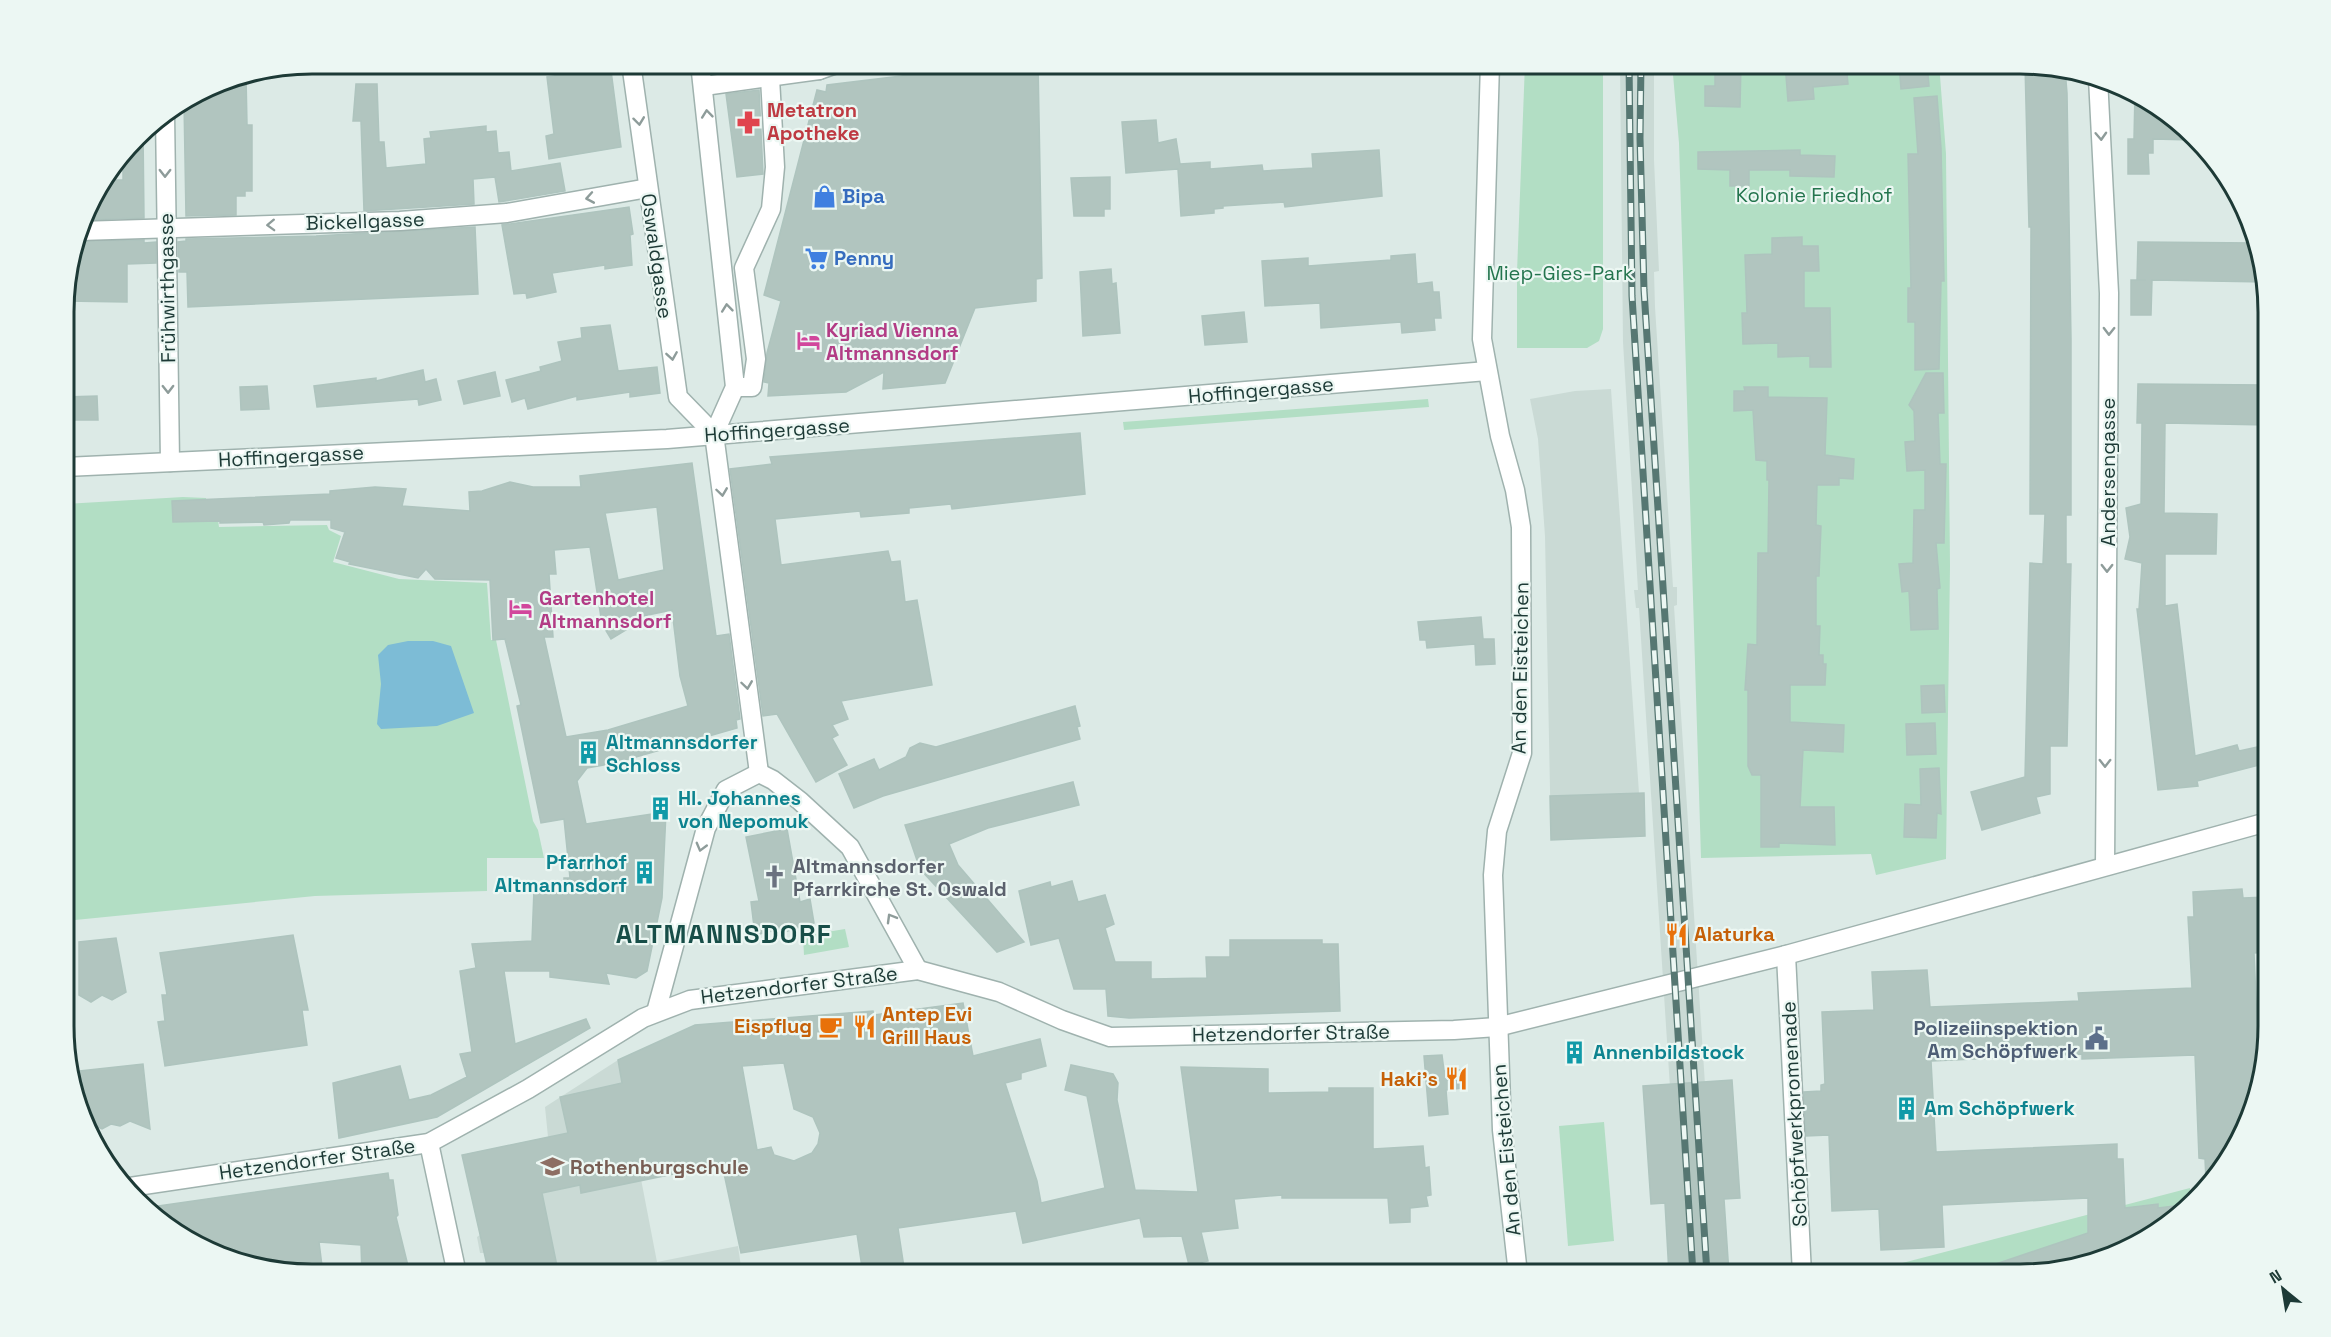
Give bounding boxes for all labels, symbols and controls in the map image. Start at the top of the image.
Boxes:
place label: Metatron Apotheke [767,97,860,146]
one-way arrow [701,109,713,118]
pharmacy icon: Metatron Apotheke [736,109,762,135]
one-way arrow [632,116,644,126]
one-way arrow [2095,131,2108,140]
one-way arrow [159,168,171,177]
park label: Kolonie Friedhof [1736,182,1892,208]
shop icon: Bipa [811,183,837,209]
place label: Bipa [842,183,885,209]
one-way arrow [585,191,595,204]
street label: Oswaldgasse [635,192,679,320]
street label: Bickellgasse [305,206,425,236]
street label: Frühwirthgasse [153,213,181,363]
one-way arrow [266,219,275,231]
supermarket icon: Penny [803,245,829,271]
place label: Penny [834,245,894,271]
park label: Miep-Gies-Park [1486,260,1634,286]
one-way arrow [721,303,734,312]
place label: Kyriad Vienna Altmannsdorf [826,317,959,366]
one-way arrow [2103,326,2115,335]
hotel icon: Kyriad Vienna Altmannsdorf [795,328,821,354]
one-way arrow [665,351,677,360]
street label: Hoffingergasse [1187,371,1335,409]
one-way arrow [162,384,174,393]
street label: Andersengasse [2095,398,2121,546]
street label: Hoffingergasse [703,412,851,448]
street label: Hoffingergasse [217,439,365,473]
one-way arrow [715,487,727,497]
one-way arrow [2101,563,2113,572]
street label: An den Eisteichen [1505,582,1535,754]
place label: Gartenhotel Altmannsdorf [539,585,672,634]
hotel icon: Gartenhotel Altmannsdorf [508,596,534,622]
one-way arrow [741,681,753,690]
place label: Altmannsdorfer Schloss [606,729,758,778]
building icon: Altmannsdorfer Schloss [575,740,601,766]
one-way arrow [2099,758,2112,767]
place label: Hl. Johannes von Nepomuk [678,785,809,834]
building icon: Hl. Johannes von Nepomuk [647,796,673,822]
one-way arrow [695,842,708,852]
place label: Pfarrhof Altmannsdorf [494,849,627,898]
place label: Altmannsdorfer Pfarrkirche St. Oswald [793,853,1007,902]
building icon: Pfarrhof Altmannsdorf [632,860,658,886]
church icon: Altmannsdorfer Pfarrkirche St. Oswald [762,864,788,890]
one-way arrow [887,914,898,925]
district label: ALTMANNSDORF [616,917,832,951]
restaurant icon: Alaturka [1663,921,1689,947]
place label: Alaturka [1694,921,1775,947]
street label: Hetzendorfer Straße [699,960,899,1010]
place label: Antep Evi Grill Haus [882,1001,972,1050]
street label: Schöpfwerkpromenade [1775,1001,1813,1227]
place label: Eispflug [734,1013,812,1039]
cafe icon: Eispflug [817,1013,843,1039]
restaurant icon: Antep Evi Grill Haus [851,1013,877,1039]
place label: Polizeiinspektion Am Schöpfwerk [1914,1015,2078,1064]
street label: Hetzendorfer Straße [1192,1018,1390,1048]
public building icon: Polizeiinspektion Am Schöpfwerk [2083,1026,2109,1052]
building icon: Annenbildstock [1562,1039,1588,1065]
place label: Annenbildstock [1593,1039,1745,1065]
street label: An den Eisteichen [1486,1063,1526,1237]
place label: Haki's [1381,1066,1438,1092]
restaurant icon: Haki's [1443,1066,1469,1092]
building icon: Am Schöpfwerk [1893,1095,1919,1121]
place label: Am Schöpfwerk [1924,1095,2075,1121]
street label: Hetzendorfer Straße [217,1132,417,1186]
school or university icon: Rothenburgschule [539,1154,565,1180]
place label: Rothenburgschule [570,1154,749,1180]
north arrow [2253,1259,2313,1319]
text: N [2266,1265,2286,1288]

